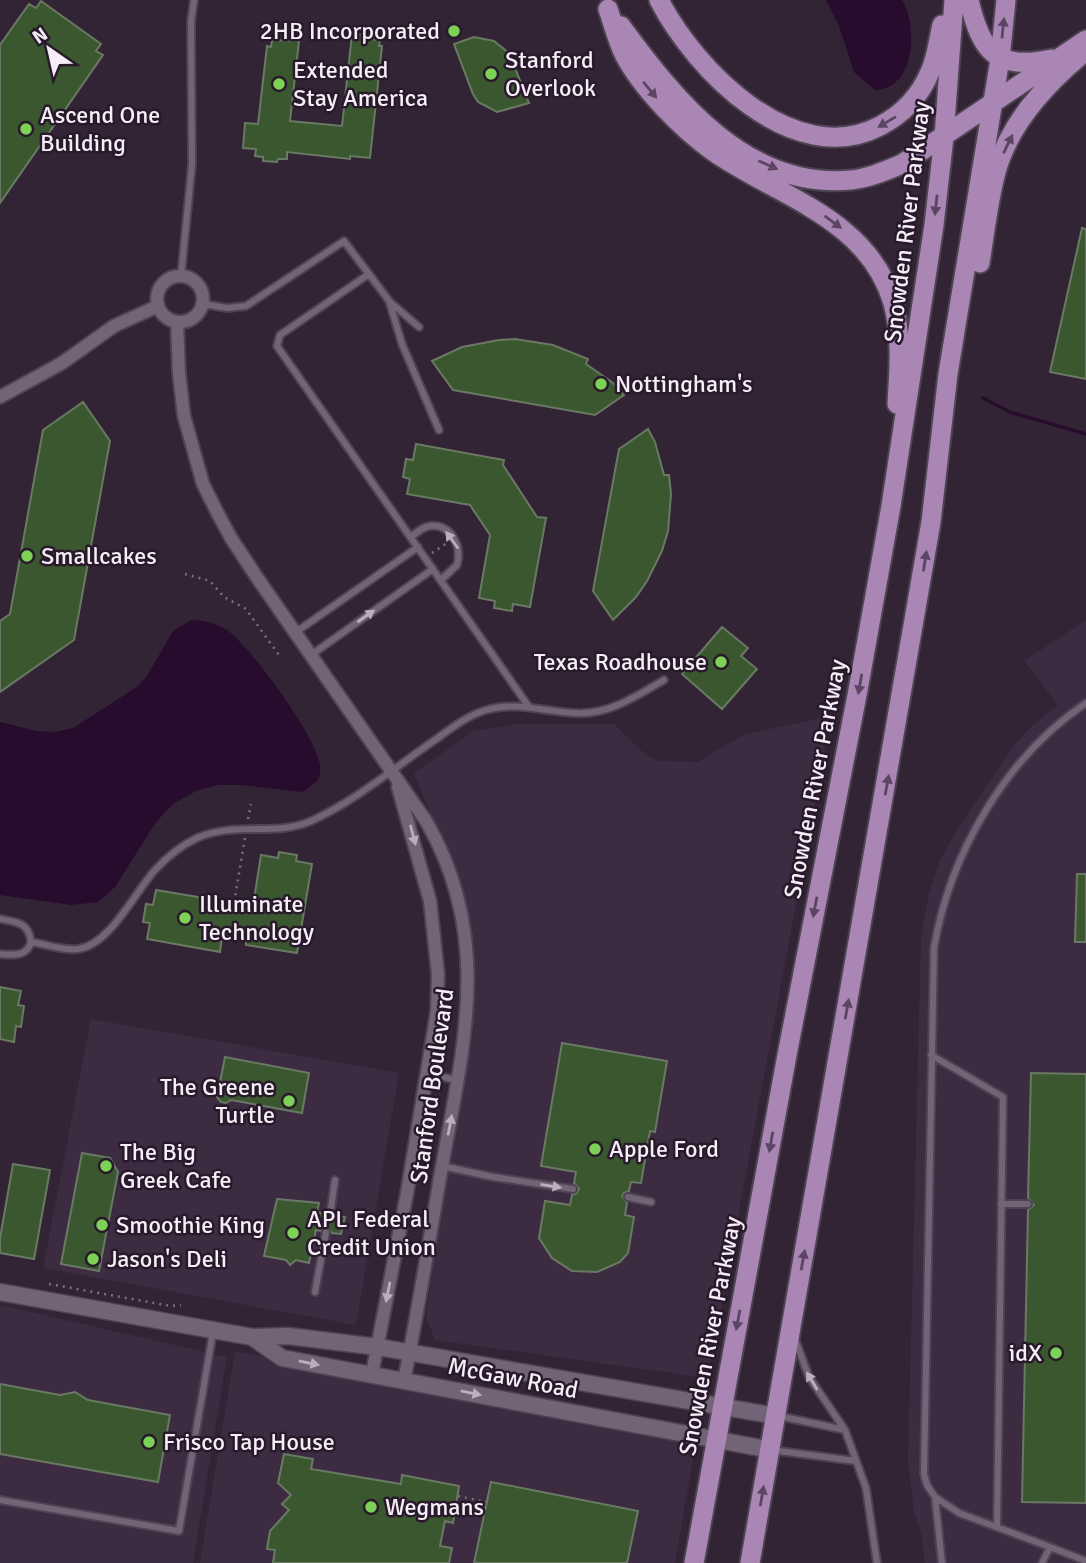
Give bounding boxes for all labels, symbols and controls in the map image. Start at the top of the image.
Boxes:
north arrow [14,14,84,84]
place label: 2HB Incorporated [260,16,440,46]
one-way arrow [998,16,1009,38]
text: N [28,22,52,49]
marker: 2HB Incorporated [446,23,462,39]
place label: Stanford Overlook [505,45,596,103]
place label: Extended Stay America [293,55,428,113]
marker: Stanford Overlook [483,66,499,82]
marker: Extended Stay America [271,76,287,92]
one-way arrow [642,81,658,99]
place label: Ascend One Building [40,100,160,158]
street label: Snowden River Parkway [877,100,937,344]
one-way arrow [877,115,896,128]
marker: Ascend One Building [18,121,34,137]
one-way arrow [1002,134,1014,154]
one-way arrow [758,159,778,171]
one-way arrow [931,194,942,216]
one-way arrow [824,215,842,229]
place label: Nottingham's [615,369,753,399]
marker: Nottingham's [593,376,609,392]
one-way arrow [445,530,459,549]
place label: Smallcakes [41,541,157,571]
marker: Smallcakes [19,548,35,564]
one-way arrow [920,550,931,572]
one-way arrow [357,609,375,623]
place label: Texas Roadhouse [534,647,707,677]
marker: Texas Roadhouse [713,654,729,670]
street label: Snowden River Parkway [777,657,853,901]
one-way arrow [854,673,865,695]
one-way arrow [882,774,893,796]
one-way arrow [408,824,419,846]
place label: Illuminate Technology [199,889,314,947]
one-way arrow [809,896,820,918]
marker: Illuminate Technology [177,910,193,926]
street label: Stanford Boulevard [403,986,461,1186]
one-way arrow [842,998,853,1020]
place label: The Greene Turtle [160,1072,275,1130]
marker: The Greene Turtle [281,1093,297,1109]
one-way arrow [444,1114,455,1136]
one-way arrow [766,1131,777,1153]
place label: Apple Ford [609,1134,719,1164]
place label: The Big Greek Cafe [120,1137,231,1195]
marker: Apple Ford [587,1141,603,1157]
marker: The Big Greek Cafe [98,1158,114,1174]
one-way arrow [540,1181,562,1192]
place label: APL Federal Credit Union [307,1204,436,1262]
place label: Smoothie King [116,1210,265,1240]
street label: Snowden River Parkway [672,1214,748,1458]
marker: Smoothie King [94,1217,110,1233]
marker: APL Federal Credit Union [285,1225,301,1241]
place label: Jason's Deli [107,1244,227,1274]
one-way arrow [798,1249,809,1271]
marker: Jason's Deli [85,1251,101,1267]
one-way arrow [383,1281,394,1303]
one-way arrow [733,1309,744,1331]
place label: idX [1009,1338,1042,1368]
marker: idX [1048,1345,1064,1361]
street label: McGaw Road [445,1351,581,1405]
one-way arrow [298,1357,320,1368]
one-way arrow [806,1372,819,1391]
one-way arrow [460,1388,482,1399]
place label: Frisco Tap House [163,1427,335,1457]
marker: Frisco Tap House [141,1434,157,1450]
one-way arrow [757,1485,768,1507]
place label: Wegmans [385,1492,484,1522]
marker: Wegmans [363,1499,379,1515]

